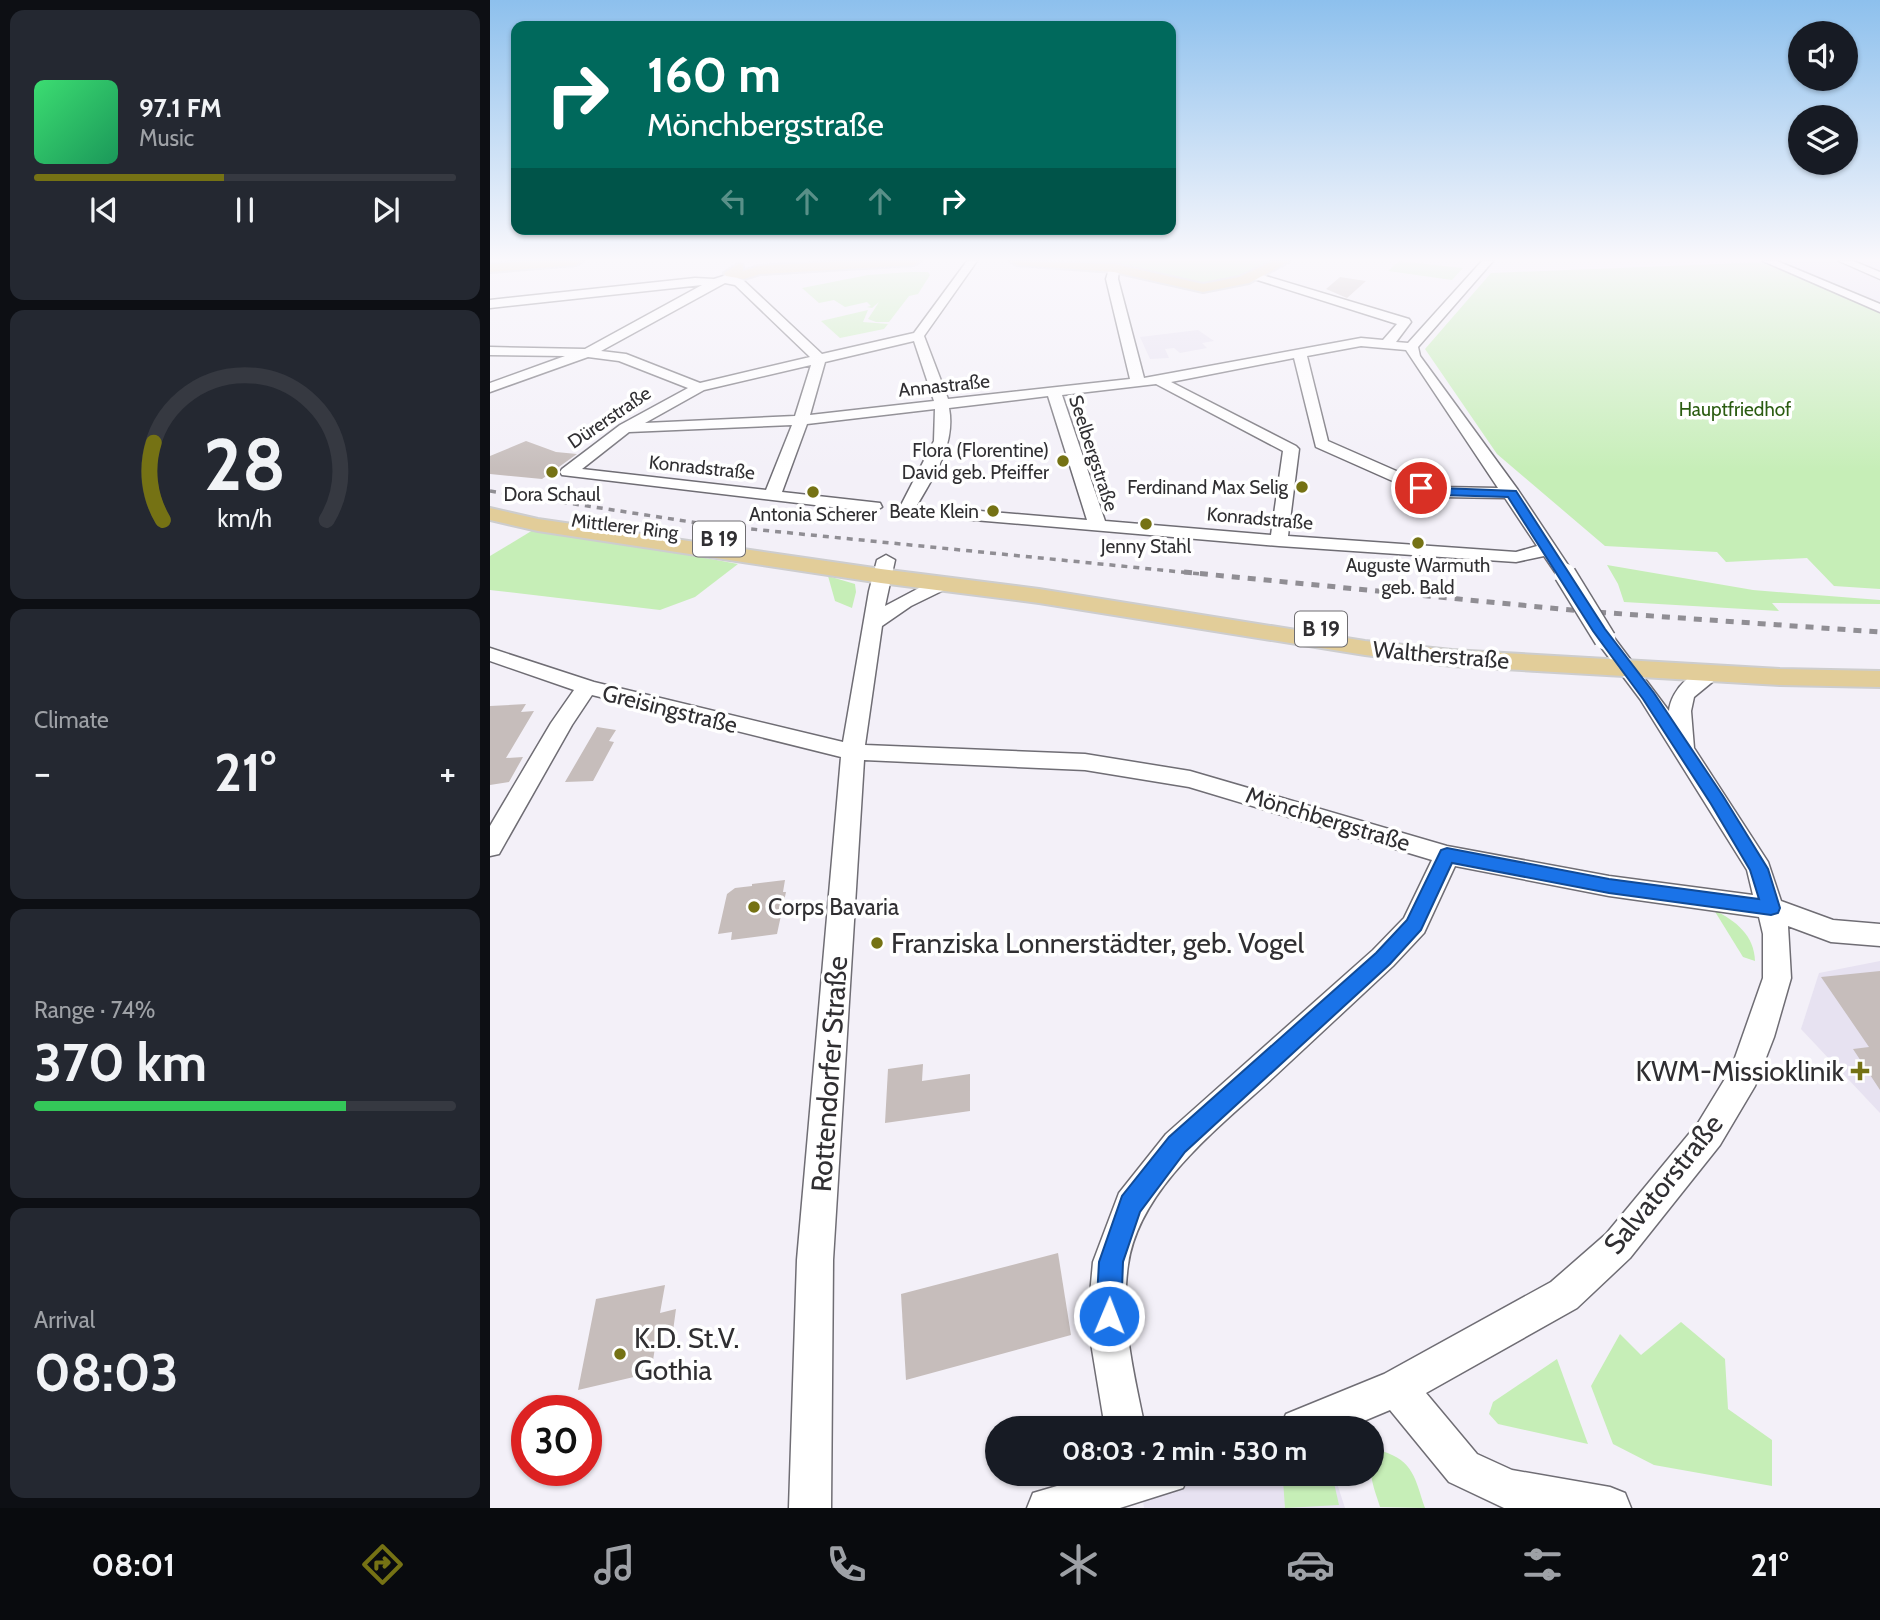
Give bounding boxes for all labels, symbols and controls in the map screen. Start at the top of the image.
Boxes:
map controls [1788,21,1858,175]
button: sound [1788,21,1858,91]
text: 160 m [647,45,781,104]
icon: right [532,49,623,140]
text: 97.1 FM [139,92,222,124]
text: Mönchbergstraße [647,105,884,144]
button: layers [1788,105,1858,175]
text: Music [139,124,194,152]
icon: left [715,182,753,220]
icon: ahead [788,182,826,220]
icon: ahead [861,182,899,220]
icon: right [934,182,972,220]
icon: previous [85,191,123,229]
icon: pause [226,191,264,229]
icon: next [367,191,405,229]
street label: Annastraße [897,369,991,402]
street label: Dürerstraße [563,381,655,454]
street label: Seelbergstraße [1064,392,1123,514]
park label: Hauptfriedhof [1679,398,1792,421]
text: 28 [204,421,286,509]
place label: Flora (Florentine) David geb. Pfeiffer [902,439,1049,484]
street label: Konradstraße [648,450,756,485]
marker: Flora (Florentine) David geb. Pfeiffer [1055,453,1071,469]
pin [1391,458,1451,518]
marker: Dora Schaul [544,464,560,480]
icon: arrive [1402,469,1440,507]
place label: Ferdinand Max Selig [1127,476,1289,499]
marker: Ferdinand Max Selig [1294,479,1310,495]
place label: Dora Schaul [504,483,601,506]
marker: Antonia Scherer [805,484,821,500]
place label: Beate Klein [889,500,979,523]
street label: Konradstraße [1206,502,1314,535]
text: km/h [218,503,272,533]
place label: Antonia Scherer [749,503,877,526]
marker: Beate Klein [985,503,1001,519]
street label: Mittlerer Ring [570,509,680,545]
marker: Jenny Stahl [1138,516,1154,532]
road number: B 19 [693,522,745,556]
place label: Jenny Stahl [1100,535,1192,558]
marker: Auguste Warmuth geb. Bald [1410,535,1426,551]
place label: Auguste Warmuth geb. Bald [1346,554,1490,599]
road number: B 19 [1295,612,1347,646]
street label: Waltherstraße [1372,635,1511,675]
street label: Greisingstraße [600,679,741,739]
text: Climate [34,706,109,734]
text: 21° [214,741,276,804]
text: − [34,749,51,796]
text: + [439,749,456,796]
street label: Mönchbergstraße [1242,781,1414,857]
place label: Corps Bavaria [768,893,899,921]
marker: Corps Bavaria [746,899,762,915]
place label: Franziska Lonnerstädter, geb. Vogel [891,926,1304,960]
marker: Franziska Lonnerstädter, geb. Vogel [869,935,885,951]
street label: Rottendorfer Straße [804,955,854,1193]
text: Range · 74% [34,996,155,1024]
text: 370 km [34,1031,207,1094]
place label: KWM-Missioklinik [1635,1054,1844,1088]
marker: KWM-Missioklinik [1850,1061,1870,1081]
street label: Salvatorstraße [1596,1107,1730,1261]
position arrow [1072,1279,1146,1353]
text: Arrival [34,1306,95,1334]
place label: K.D. St.V. Gothia [634,1321,739,1387]
text: 08:03 [34,1341,178,1404]
marker: K.D. St.V. Gothia [612,1346,628,1362]
speed limit sign: 30 [511,1395,602,1486]
text: 08:03 · 2 min · 530 m [1062,1435,1307,1467]
icon: directions [358,1540,407,1589]
icon: music [590,1540,639,1589]
icon: phone [822,1540,871,1589]
icon: climate [1054,1540,1103,1589]
icon: car [1286,1540,1335,1589]
icon: filters [1518,1540,1567,1589]
text: 08:01 [92,1545,175,1584]
text: 21° [1750,1545,1788,1584]

